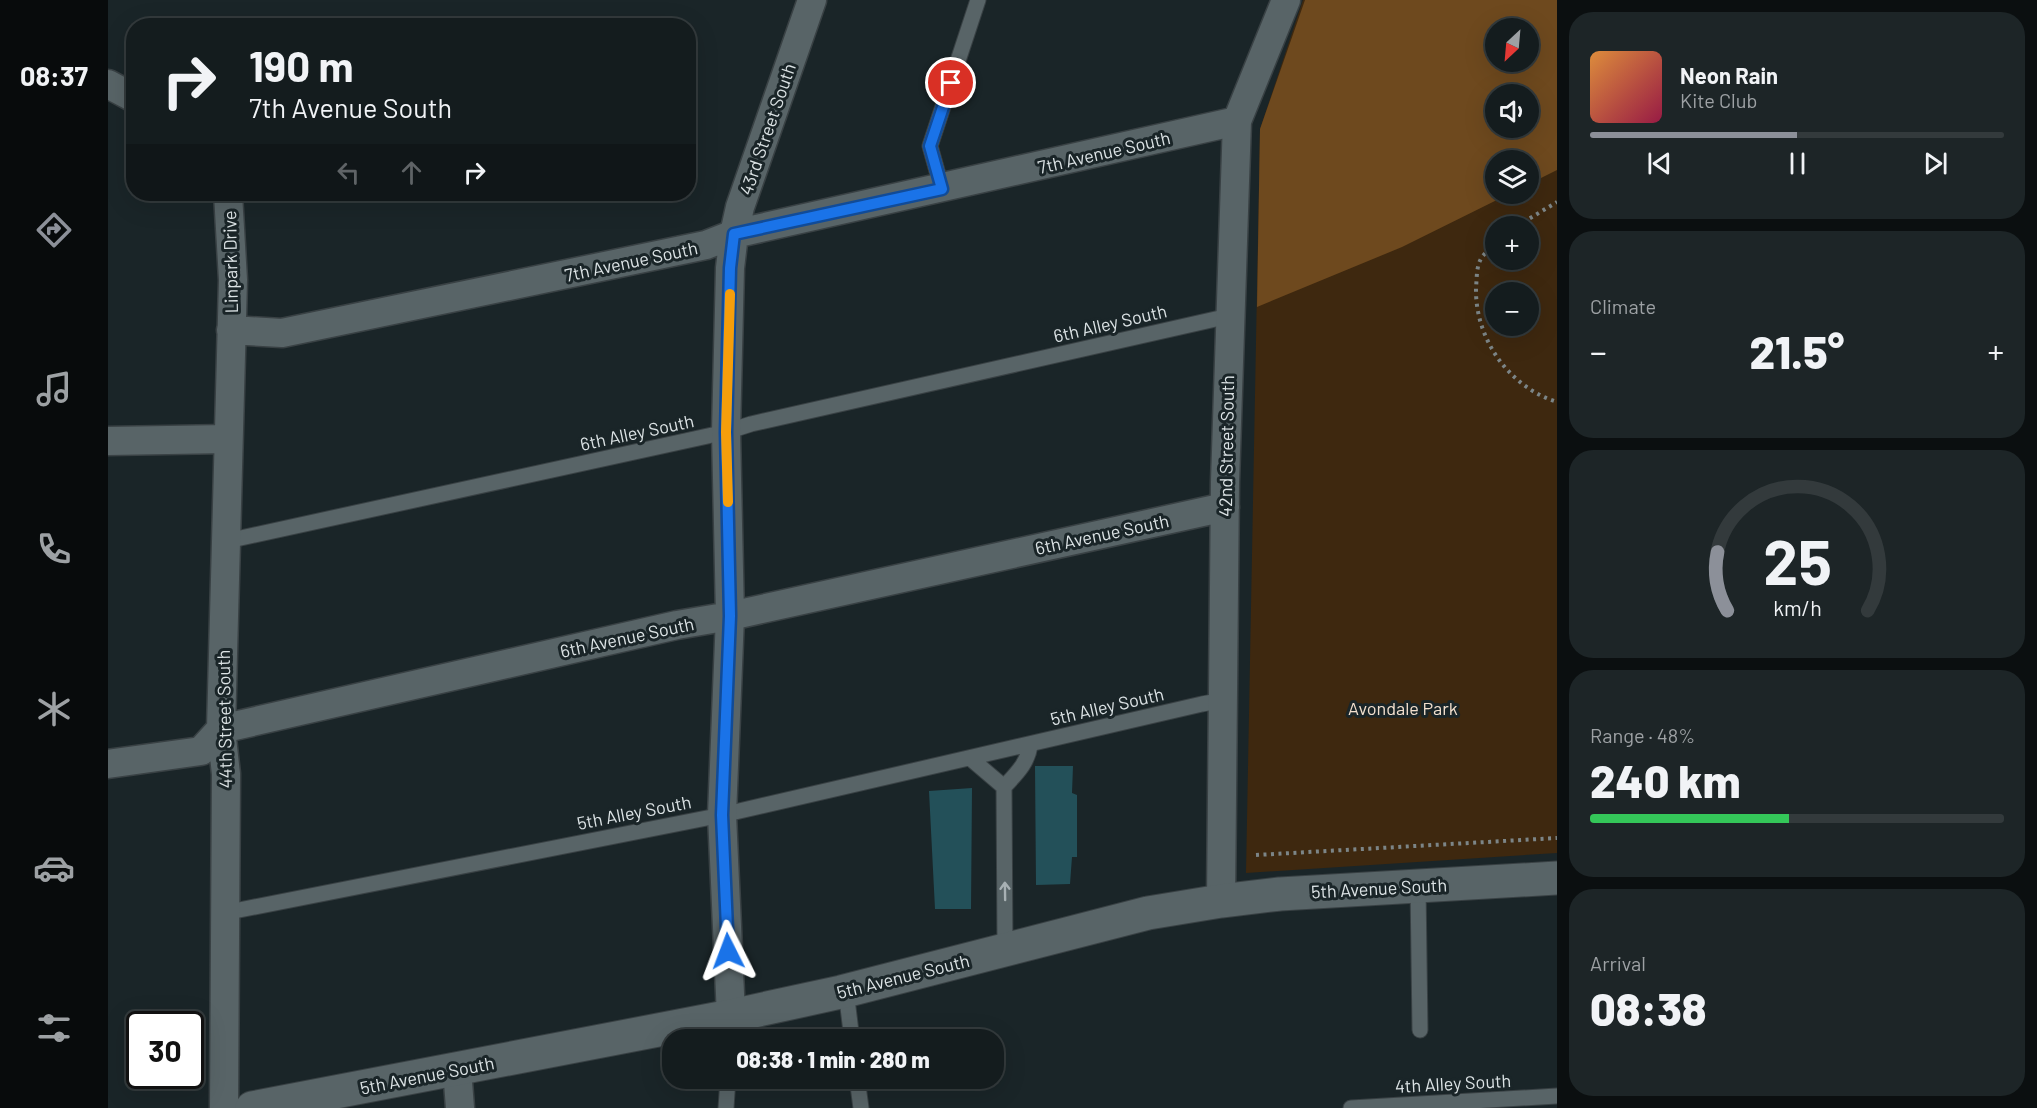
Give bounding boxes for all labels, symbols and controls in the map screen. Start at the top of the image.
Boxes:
north arrow [1485,18,1539,72]
map controls [1485,18,1539,336]
text: 190 m [249,40,354,90]
icon: right [150,42,228,120]
pin [925,57,976,108]
text: 08:37 [20,59,88,91]
street label: 43rd Street South [734,60,800,198]
text: Neon Rain [1680,62,1778,88]
icon: arrive [934,66,967,99]
button: sound [1485,84,1539,138]
text: Kite Club [1680,88,1757,112]
text: 7th Avenue South [249,91,452,123]
street label: 7th Avenue South [1036,126,1172,178]
icon: previous [1643,147,1676,180]
icon: pause [1781,147,1814,180]
icon: next [1919,147,1952,180]
button: layers [1485,150,1539,204]
icon: left [332,156,365,189]
icon: ahead [395,156,428,189]
icon: right [458,156,491,189]
icon: directions [33,209,75,251]
street label: Linpark Drive [218,210,242,314]
button: + [1485,216,1539,270]
street label: 7th Avenue South [562,236,700,286]
button: − [1485,282,1539,336]
text: Climate [1590,294,1656,318]
street label: 6th Alley South [1051,299,1169,347]
text: 21.5° [1750,324,1844,378]
text: − [1590,331,1607,371]
text: + [1988,331,2004,371]
icon: music [33,368,75,410]
street label: 42nd Street South [1214,375,1238,517]
street label: 6th Alley South [578,409,696,455]
street label: 6th Avenue South [1033,509,1171,559]
text: 25 [1763,523,1831,597]
icon: phone [33,528,75,570]
text: km/h [1773,595,1821,620]
street label: 6th Avenue South [558,612,696,662]
street label: 44th Street South [212,649,236,789]
street label: 5th Alley South [1048,682,1166,730]
icon: climate [33,688,75,730]
park label: Avondale Park [1348,697,1458,719]
text: Range · 48% [1590,723,1695,747]
text: 240 km [1590,753,1741,807]
street label: 5th Alley South [575,790,693,834]
icon: car [33,847,75,889]
street label: 5th Avenue South [1310,873,1448,903]
one-way arrow [999,882,1011,902]
position arrow [696,919,760,983]
street label: 5th Avenue South [834,949,972,1003]
text: Arrival [1590,951,1646,975]
text: 08:38 [1590,981,1707,1035]
icon: filters [33,1007,75,1049]
speed limit sign: 30 [126,1011,204,1089]
text: 08:38 · 1 min · 280 m [736,1046,930,1072]
street label: 5th Avenue South [358,1051,496,1099]
street label: 4th Alley South [1394,1069,1512,1097]

